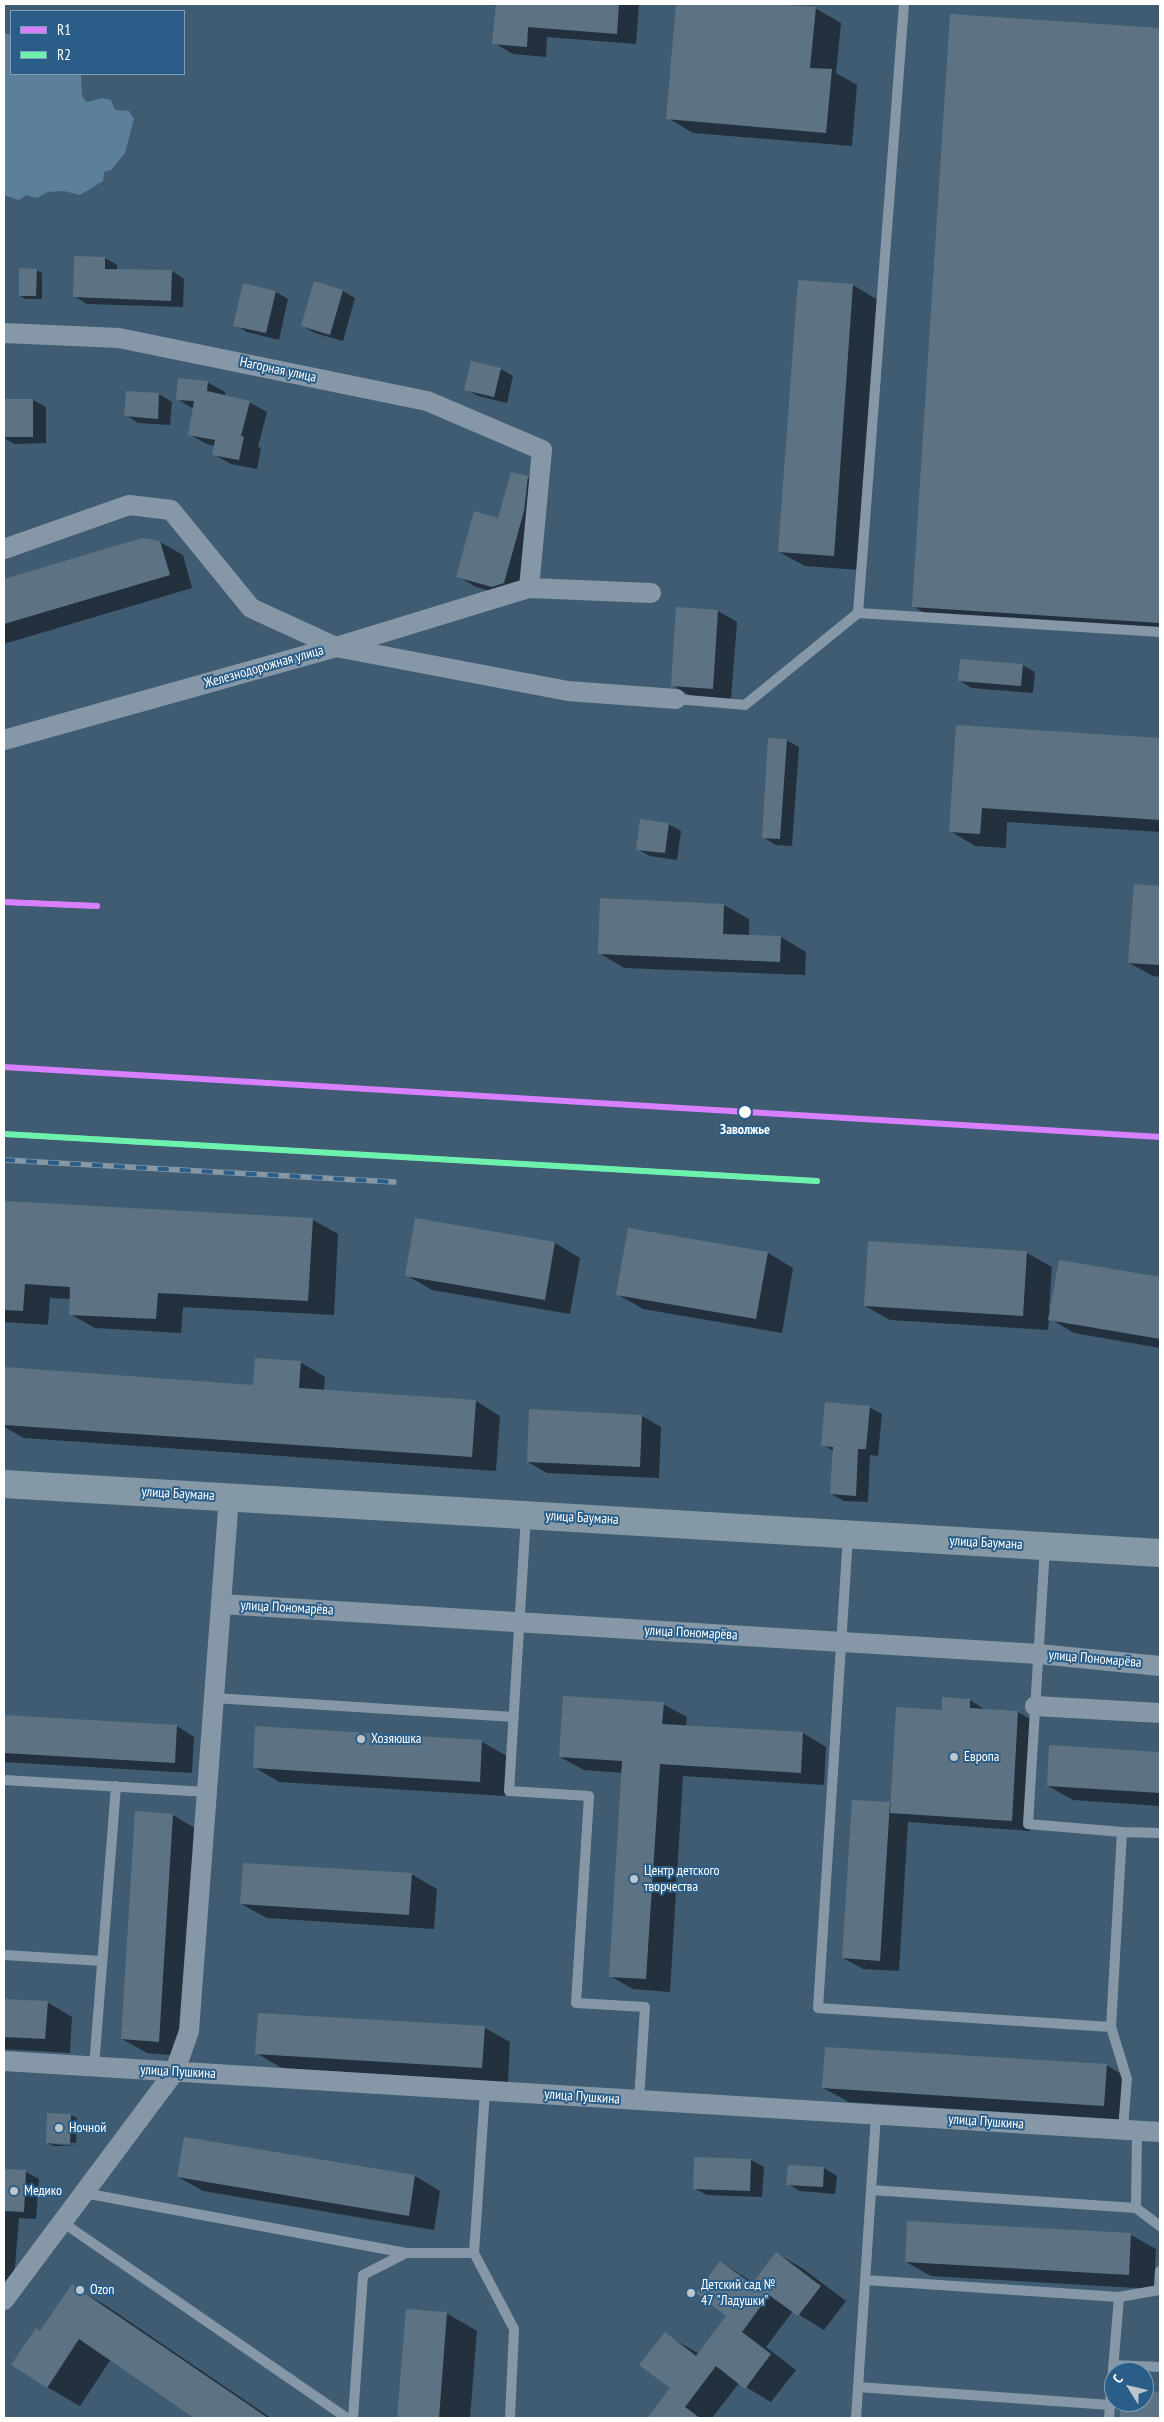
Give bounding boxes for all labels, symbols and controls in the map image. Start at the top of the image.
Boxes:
legend [10,10,185,75]
text: R1 [57,20,71,39]
text: R2 [57,45,71,64]
street label: Нагорная улица [238,354,318,386]
street label: Железнодорожная улица [202,642,326,692]
marker: Заволжье [737,1104,753,1120]
place label: Заволжье [720,1122,770,1138]
street label: улица Баумана [141,1484,215,1504]
street label: улица Баумана [545,1508,619,1528]
street label: улица Баумана [949,1533,1023,1553]
street label: улица Пономарёва [240,1597,334,1619]
street label: улица Пономарёва [644,1622,738,1644]
street label: улица Пономарёва [1048,1647,1142,1671]
place label: Хозяюшка [371,1731,421,1747]
marker: Хозяюшка [355,1733,367,1745]
place label: Европа [964,1749,999,1765]
marker: Европа [948,1751,960,1763]
place label: Центр детского творчества [644,1863,719,1895]
marker: Центр детского творчества [628,1873,640,1885]
street label: улица Пушкина [140,2062,216,2082]
street label: улица Пушкина [544,2086,620,2108]
street label: улица Пушкина [948,2111,1024,2133]
place label: Ночной [69,2120,106,2136]
marker: Ночной [53,2122,65,2134]
place label: Медико [24,2183,62,2199]
marker: Медико [8,2185,20,2197]
place label: Детский сад № 47 "Ладушки" [701,2277,775,2310]
place label: Ozon [90,2282,115,2298]
marker: Ozon [74,2284,86,2296]
marker: Детский сад № 47 "Ладушки" [685,2287,697,2299]
north arrow [1104,2362,1154,2412]
text: С [1109,2371,1127,2387]

